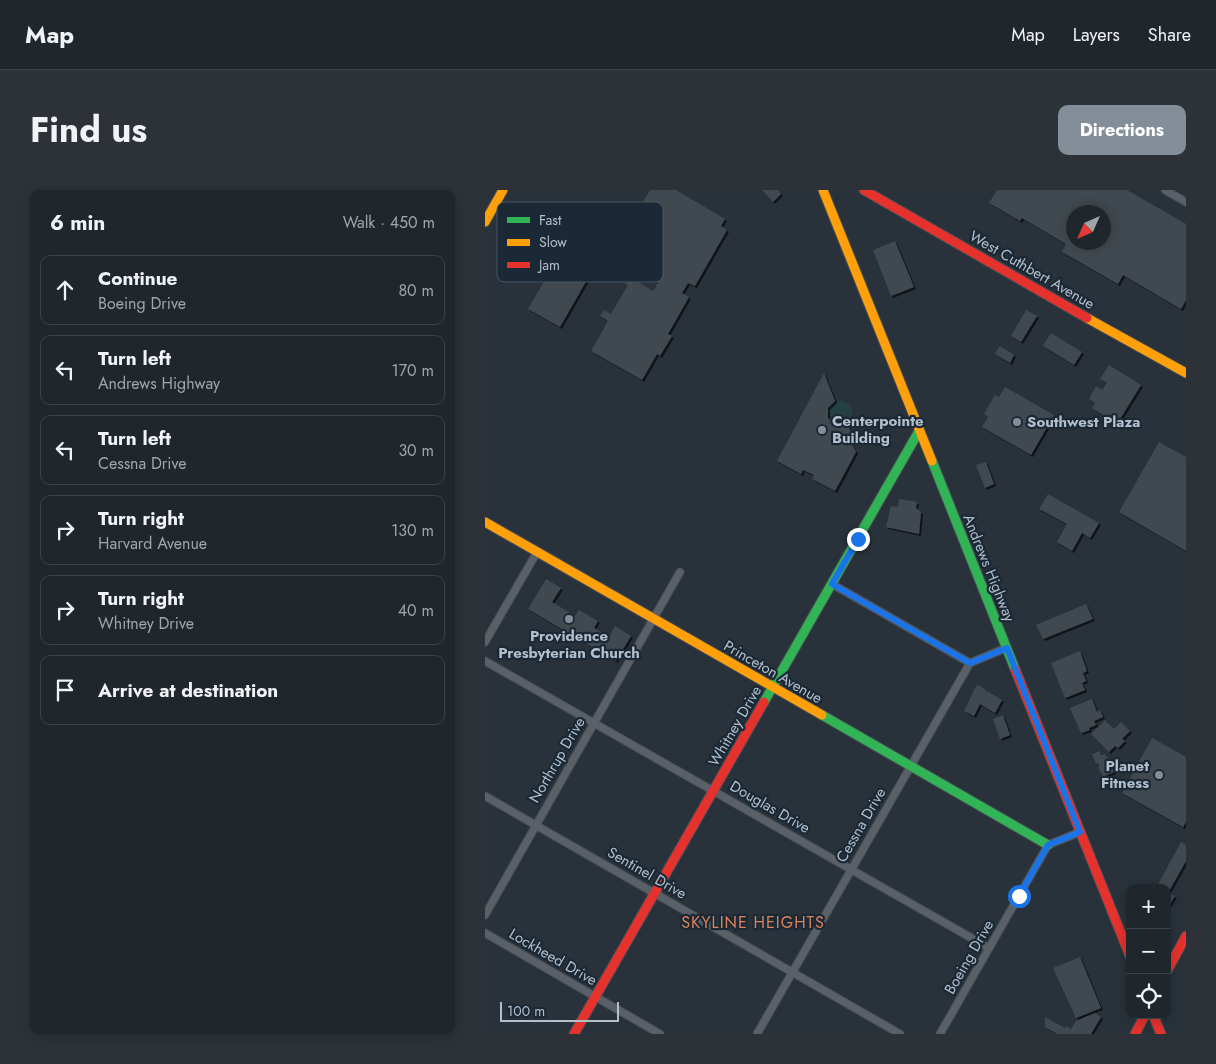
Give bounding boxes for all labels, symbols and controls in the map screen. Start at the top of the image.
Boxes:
text: Map [25,17,74,52]
text: Map [1011,22,1045,48]
text: Layers [1073,22,1120,48]
text: Share [1148,22,1191,48]
text: Find us [30,105,147,155]
button: Directions [1058,105,1186,155]
legend [497,202,663,282]
north arrow [1066,205,1111,250]
text: 6 min [50,208,105,238]
text: Fast [539,210,562,230]
text: Walk · 450 m [343,211,435,234]
street label: West Cuthbert Avenue [965,225,1099,315]
text: Slow [539,232,567,252]
text: Jam [537,255,560,275]
text: Continue [98,265,177,292]
icon: ahead [51,276,79,304]
text: 80 m [398,279,434,302]
text: Boeing Drive [98,292,186,315]
text: Turn left [98,345,171,372]
icon: left [51,356,79,384]
text: 170 m [392,359,434,382]
text: Andrews Highway [98,372,220,395]
place label: Centerpointe Building [832,410,924,449]
place label: Southwest Plaza [1027,411,1140,433]
marker: Southwest Plaza [1011,416,1023,428]
marker: Centerpointe Building [816,424,828,436]
text: Turn left [98,425,171,452]
icon: left [51,436,79,464]
text: 30 m [398,439,434,462]
text: Cessna Drive [98,452,187,475]
text: Turn right [98,505,184,532]
street label: Andrews Highway [957,511,1021,626]
icon: right [51,516,79,544]
text: 130 m [391,519,434,542]
route end [847,528,870,551]
text: Harvard Avenue [98,532,207,555]
text: Turn right [98,585,184,612]
icon: right [51,596,79,624]
text: 40 m [398,599,434,622]
text: Whitney Drive [98,612,194,635]
marker: Providence Presbyterian Church [563,613,575,625]
place label: Providence Presbyterian Church [498,625,640,664]
street label: Princeton Avenue [720,635,827,709]
icon: arrive [51,676,79,704]
text: Arrive at destination [98,677,278,704]
street label: Whitney Drive [703,681,767,770]
street label: Northrup Drive [524,713,591,807]
place label: Planet Fitness [1101,755,1149,794]
marker: Planet Fitness [1153,769,1165,781]
street label: Douglas Drive [726,775,814,839]
street label: Cessna Drive [831,783,891,866]
street label: Sentinel Drive [603,841,691,905]
map controls [1126,884,1171,1019]
button: + [1126,884,1171,929]
route start [1008,885,1031,908]
district label: SKYLINE HEIGHTS [681,911,825,934]
street label: Boeing Drive [939,916,999,998]
street label: Lockheed Drive [505,923,601,991]
button: − [1126,929,1171,974]
button: locate [1126,974,1171,1019]
scale bar [500,999,619,1022]
text: 100 m [507,1001,545,1021]

